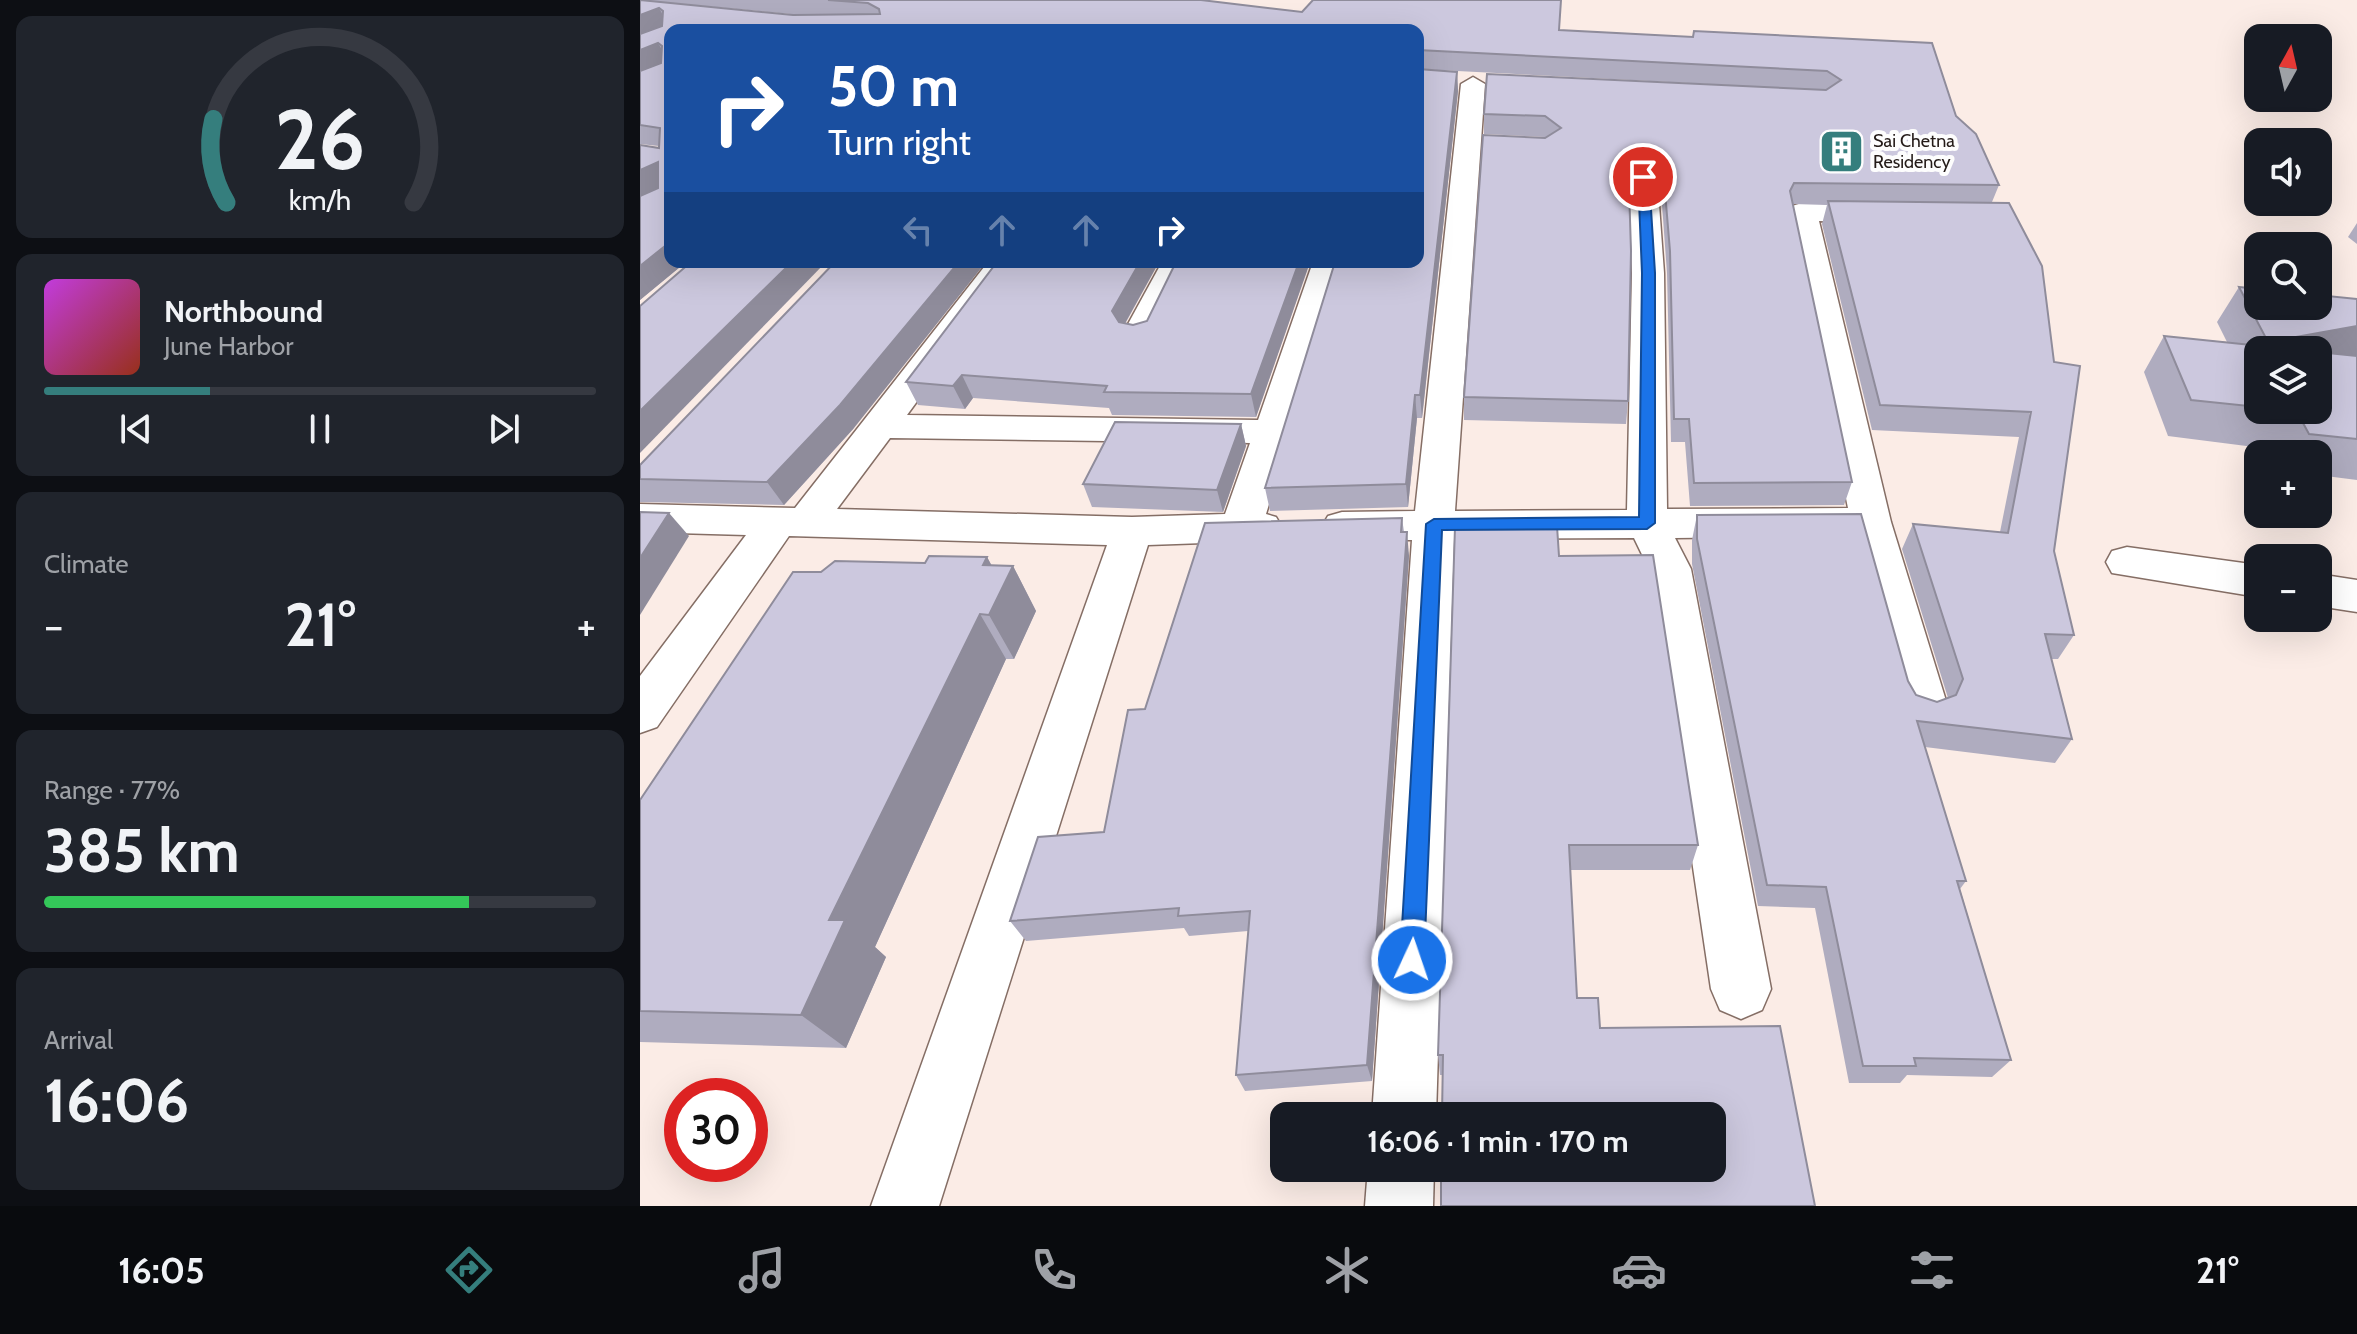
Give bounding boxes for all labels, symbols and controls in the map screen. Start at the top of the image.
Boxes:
north arrow [2244,24,2332,112]
map controls [2244,24,2332,632]
text: 50 m [828,52,959,120]
icon: right [696,56,800,160]
text: 26 [275,89,365,190]
text: Turn right [828,120,971,164]
building icon: Sai Chetna Residency [1818,127,1866,175]
button: sound [2244,128,2332,216]
place label: Sai Chetna Residency [1873,130,1955,173]
pin [1609,143,1677,211]
icon: arrive [1621,155,1665,199]
text: km/h [289,182,351,217]
icon: left [896,208,940,252]
icon: ahead [980,208,1024,252]
icon: ahead [1064,208,1108,252]
icon: right [1148,208,1192,252]
button: search [2244,232,2332,320]
text: Northbound [164,293,323,330]
text: June Harbor [164,330,293,362]
button: layers [2244,336,2332,424]
icon: previous [114,407,158,451]
icon: pause [298,407,342,451]
icon: next [482,407,526,451]
button: + [2244,440,2332,528]
button: − [2244,544,2332,632]
text: Climate [44,548,129,580]
text: 21° [284,588,356,661]
text: − [44,599,63,652]
text: + [577,599,596,652]
text: Range · 77% [44,774,180,806]
text: 385 km [44,814,240,887]
position arrow [1370,918,1454,1002]
text: Arrival [44,1024,113,1056]
text: 16:06 [44,1064,189,1137]
speed limit sign: 30 [664,1078,768,1182]
text: 16:06 · 1 min · 170 m [1367,1123,1629,1160]
icon: directions [441,1242,497,1298]
icon: music [734,1242,790,1298]
icon: phone [1026,1242,1082,1298]
icon: climate [1319,1242,1375,1298]
icon: car [1611,1242,1667,1298]
icon: filters [1904,1242,1960,1298]
text: 16:05 [118,1248,205,1292]
text: 21° [2196,1248,2239,1292]

